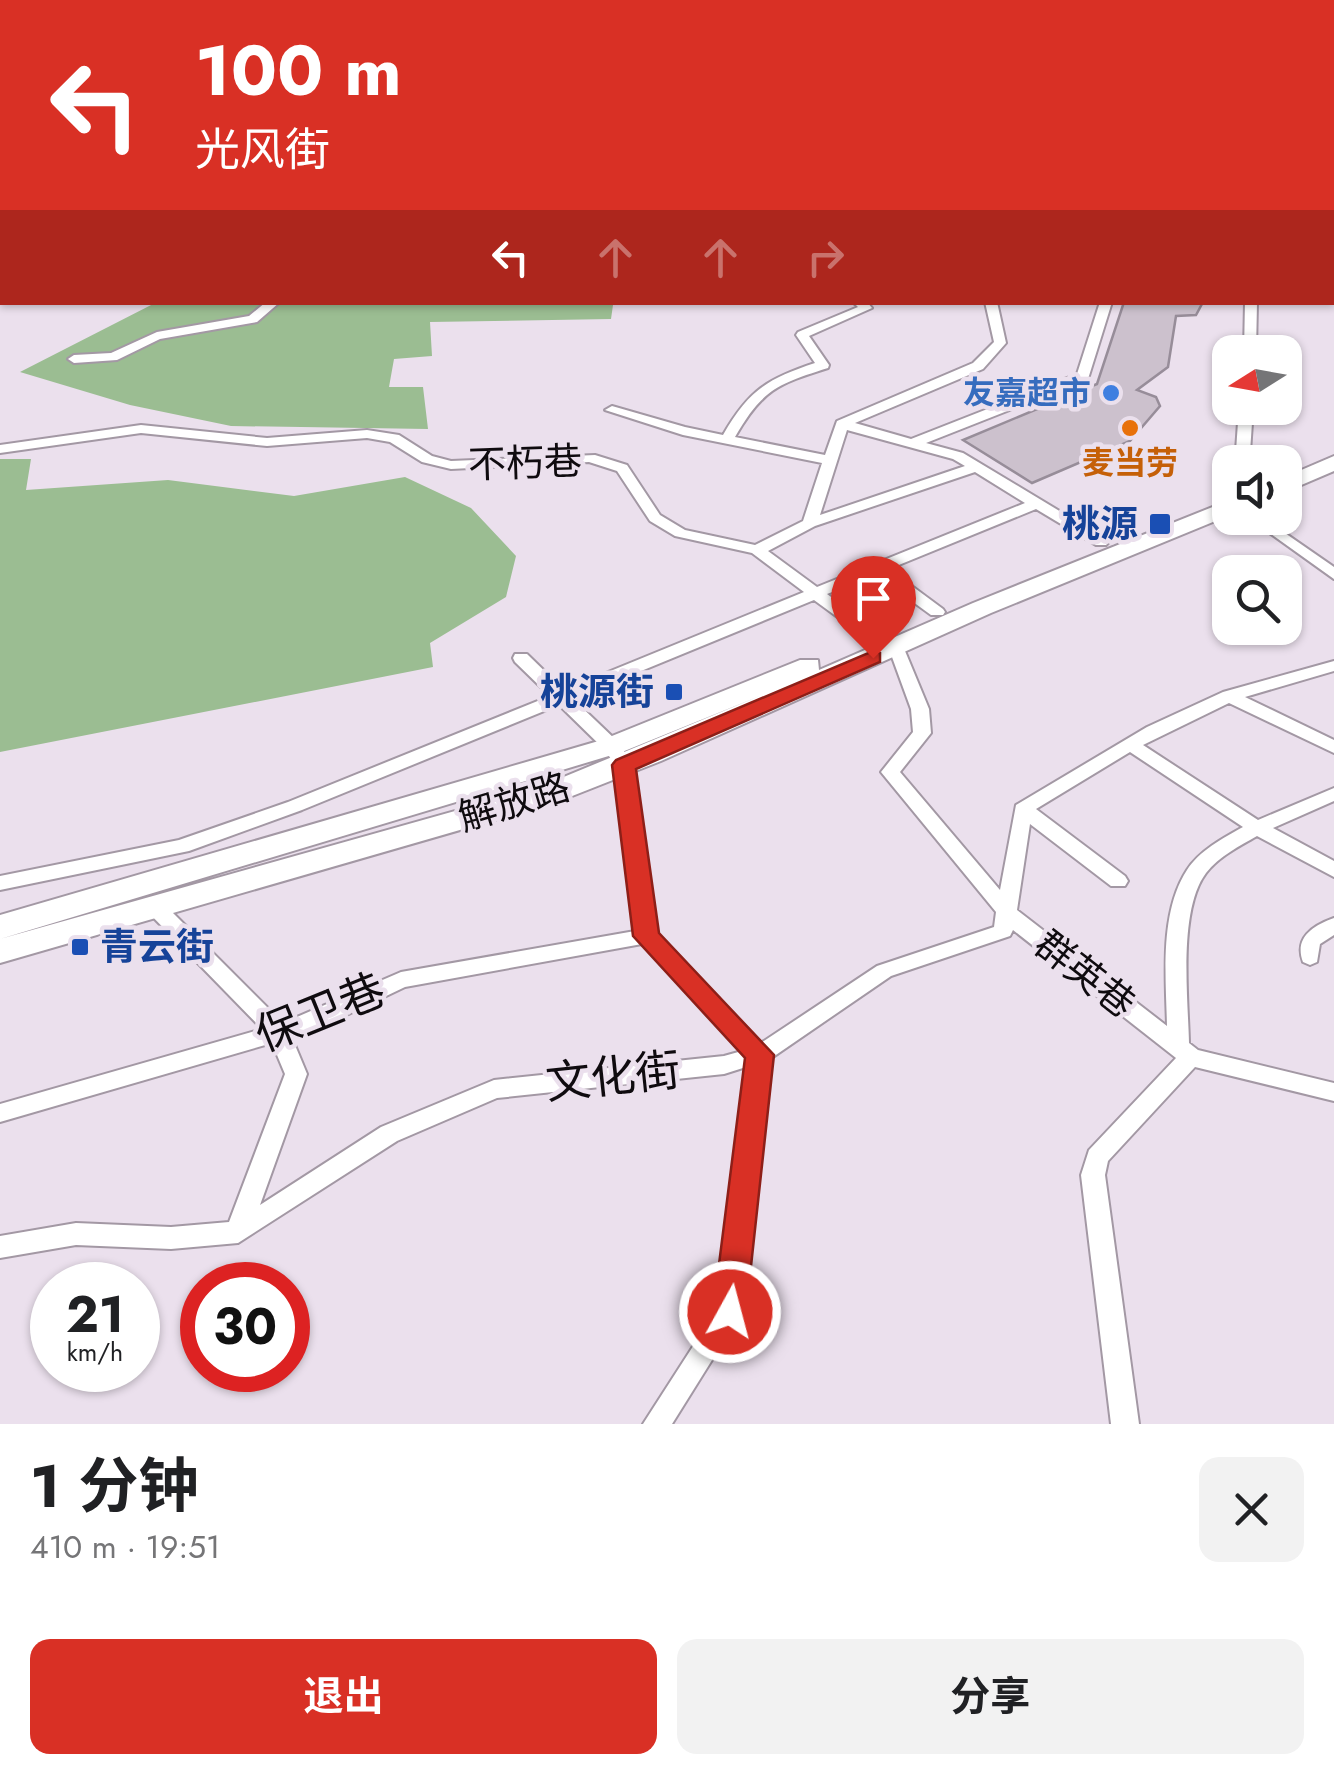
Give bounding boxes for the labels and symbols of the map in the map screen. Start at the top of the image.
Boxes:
north arrow [1212,335,1302,425]
place label: 友嘉超市 [963,370,1091,416]
marker: 友嘉超市 [1100,382,1122,404]
marker: 麦当劳 [1119,417,1141,439]
street label: 不朽巷 [467,433,583,492]
place label: 麦当劳 [1082,440,1178,486]
place label: 桃源 [1062,496,1138,551]
marker: 桃源 [1147,511,1173,537]
pin [831,556,916,659]
place label: 桃源街 [540,664,654,719]
marker: 桃源街 [663,681,685,703]
street label: 解放路 [451,759,576,844]
street label: 群英巷 [1023,917,1147,1030]
place label: 青云街 [100,919,214,974]
marker: 青云街 [69,936,91,958]
street label: 保卫巷 [245,957,395,1068]
street label: 文化街 [543,1037,684,1116]
position arrow [678,1260,782,1364]
speed limit sign: 30 [180,1262,310,1392]

